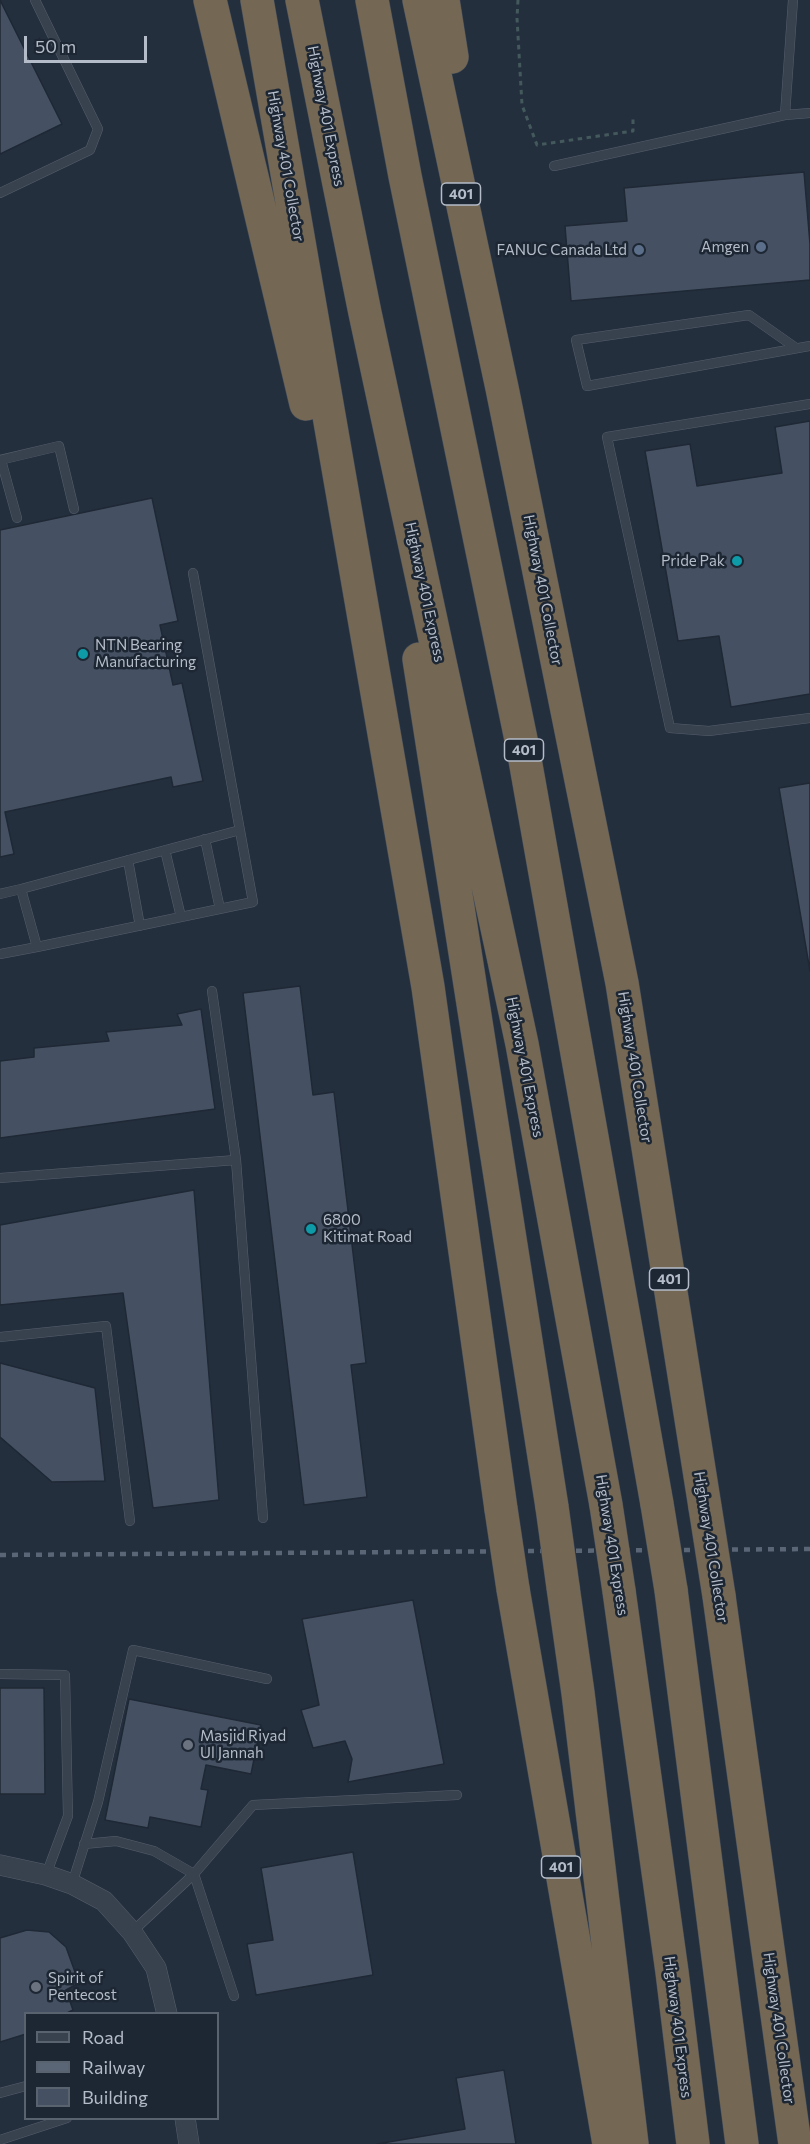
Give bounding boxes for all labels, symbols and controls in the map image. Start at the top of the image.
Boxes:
scale bar [27,24,150,62]
text: 50 m [35,35,76,57]
street label: Highway 401 Express [304,44,348,188]
street label: Highway 401 Collector [264,89,308,243]
road number: 401 [442,183,480,205]
place label: Amgen [701,238,749,256]
marker: Amgen [754,240,768,254]
place label: FANUC Canada Ltd [496,241,627,259]
marker: FANUC Canada Ltd [632,243,646,257]
street label: Highway 401 Collector [520,513,566,667]
street label: Highway 401 Express [401,520,449,664]
place label: Pride Pak [661,552,725,570]
marker: Pride Pak [730,554,744,568]
place label: NTN Bearing Manufacturing [95,636,196,671]
marker: NTN Bearing Manufacturing [76,647,90,661]
road number: 401 [504,739,544,761]
street label: Highway 401 Collector [614,990,656,1144]
street label: Highway 401 Express [503,995,547,1139]
place label: 6800 Kitimat Road [323,1211,412,1246]
marker: 6800 Kitimat Road [304,1222,318,1236]
road number: 401 [650,1268,688,1290]
street label: Highway 401 Collector [690,1470,732,1624]
street label: Highway 401 Express [592,1473,632,1617]
place label: Masjid Riyad Ul Jannah [200,1727,286,1762]
marker: Masjid Riyad Ul Jannah [181,1738,195,1752]
road number: 401 [542,1856,580,1878]
street label: Highway 401 Collector [759,1951,799,2105]
street label: Highway 401 Express [660,1955,696,2099]
place label: Spirit of Pentecost [48,1969,117,2004]
marker: Spirit of Pentecost [29,1980,43,1994]
legend [24,2012,219,2120]
text: Road [82,2026,124,2048]
text: Railway [82,2056,145,2078]
text: Building [82,2086,148,2108]

